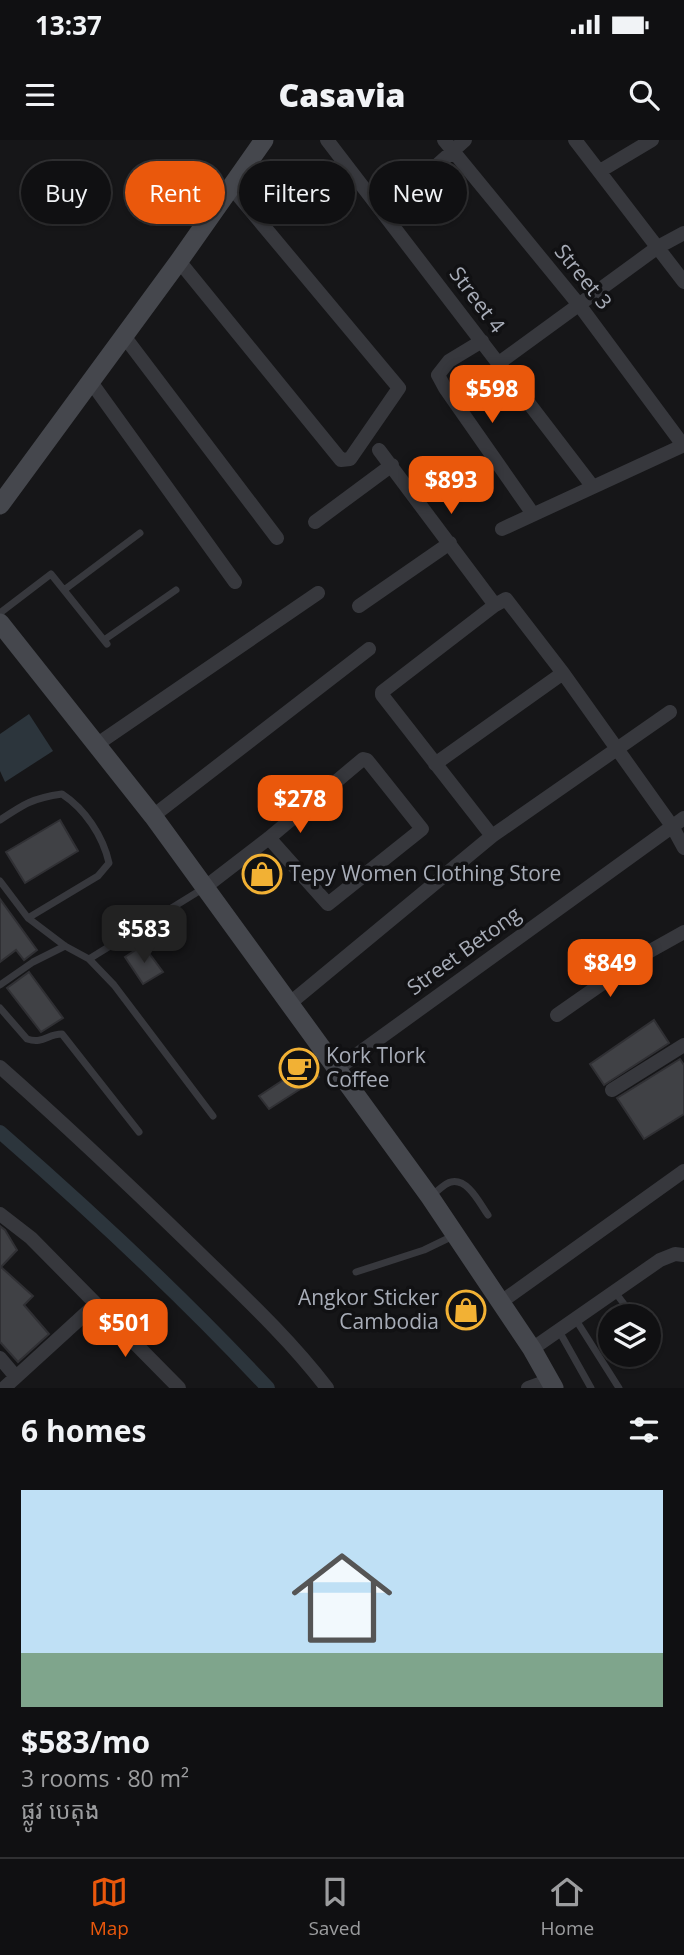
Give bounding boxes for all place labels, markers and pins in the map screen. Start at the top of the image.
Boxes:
pin: $598 [451,366,533,425]
pin: $893 [410,456,492,516]
pin: $278 [259,776,341,835]
shop icon: Tepy Women Clothing Store [241,853,283,895]
place label: Tepy Women Clothing Store [289,859,561,887]
pin: $583 [103,906,185,965]
pin: $849 [569,940,651,999]
place label: Kork Tlork Coffee [326,1041,426,1093]
cafe icon: Kork Tlork Coffee [278,1047,320,1089]
place label: Angkor Sticker Cambodia [298,1283,439,1335]
shop icon: Angkor Sticker Cambodia [445,1289,487,1331]
pin: $501 [84,1300,166,1359]

